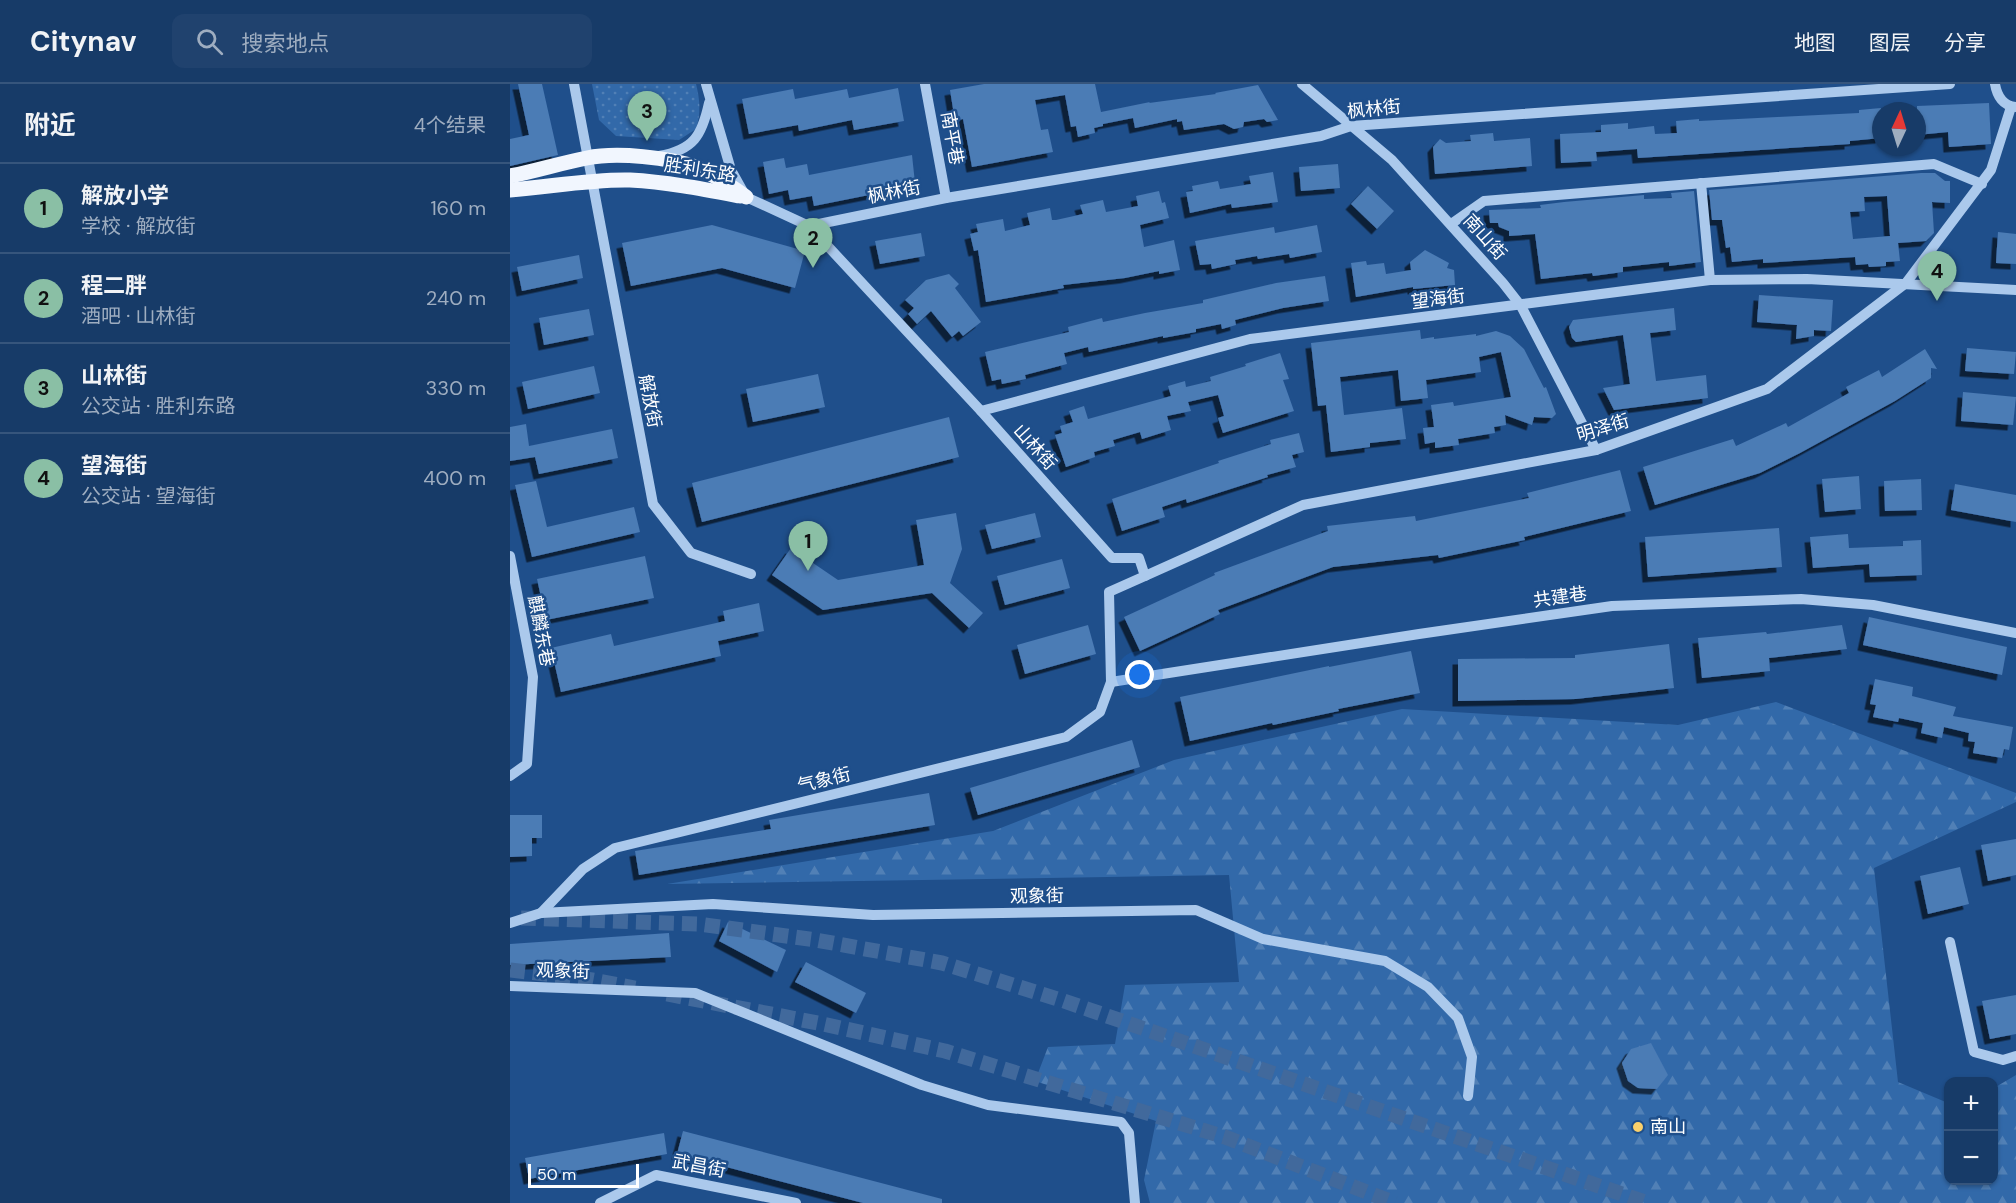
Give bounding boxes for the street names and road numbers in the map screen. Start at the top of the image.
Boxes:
street label: 枫林街 [1346,94,1402,124]
street label: 南平巷 [935,109,969,167]
street label: 胜利东路 [663,153,737,187]
street label: 枫林街 [865,175,923,209]
street label: 南山街 [1458,209,1512,265]
street label: 望海街 [1410,284,1466,314]
street label: 解放街 [633,372,667,430]
street label: 明泽街 [1574,409,1632,447]
street label: 山林街 [1008,419,1062,475]
street label: 共建巷 [1532,581,1588,613]
street label: 麒麟东巷 [522,593,560,669]
street label: 气象街 [795,762,853,798]
street label: 观象街 [1010,884,1064,908]
street label: 观象街 [536,958,590,984]
street label: 武昌街 [670,1149,728,1183]

